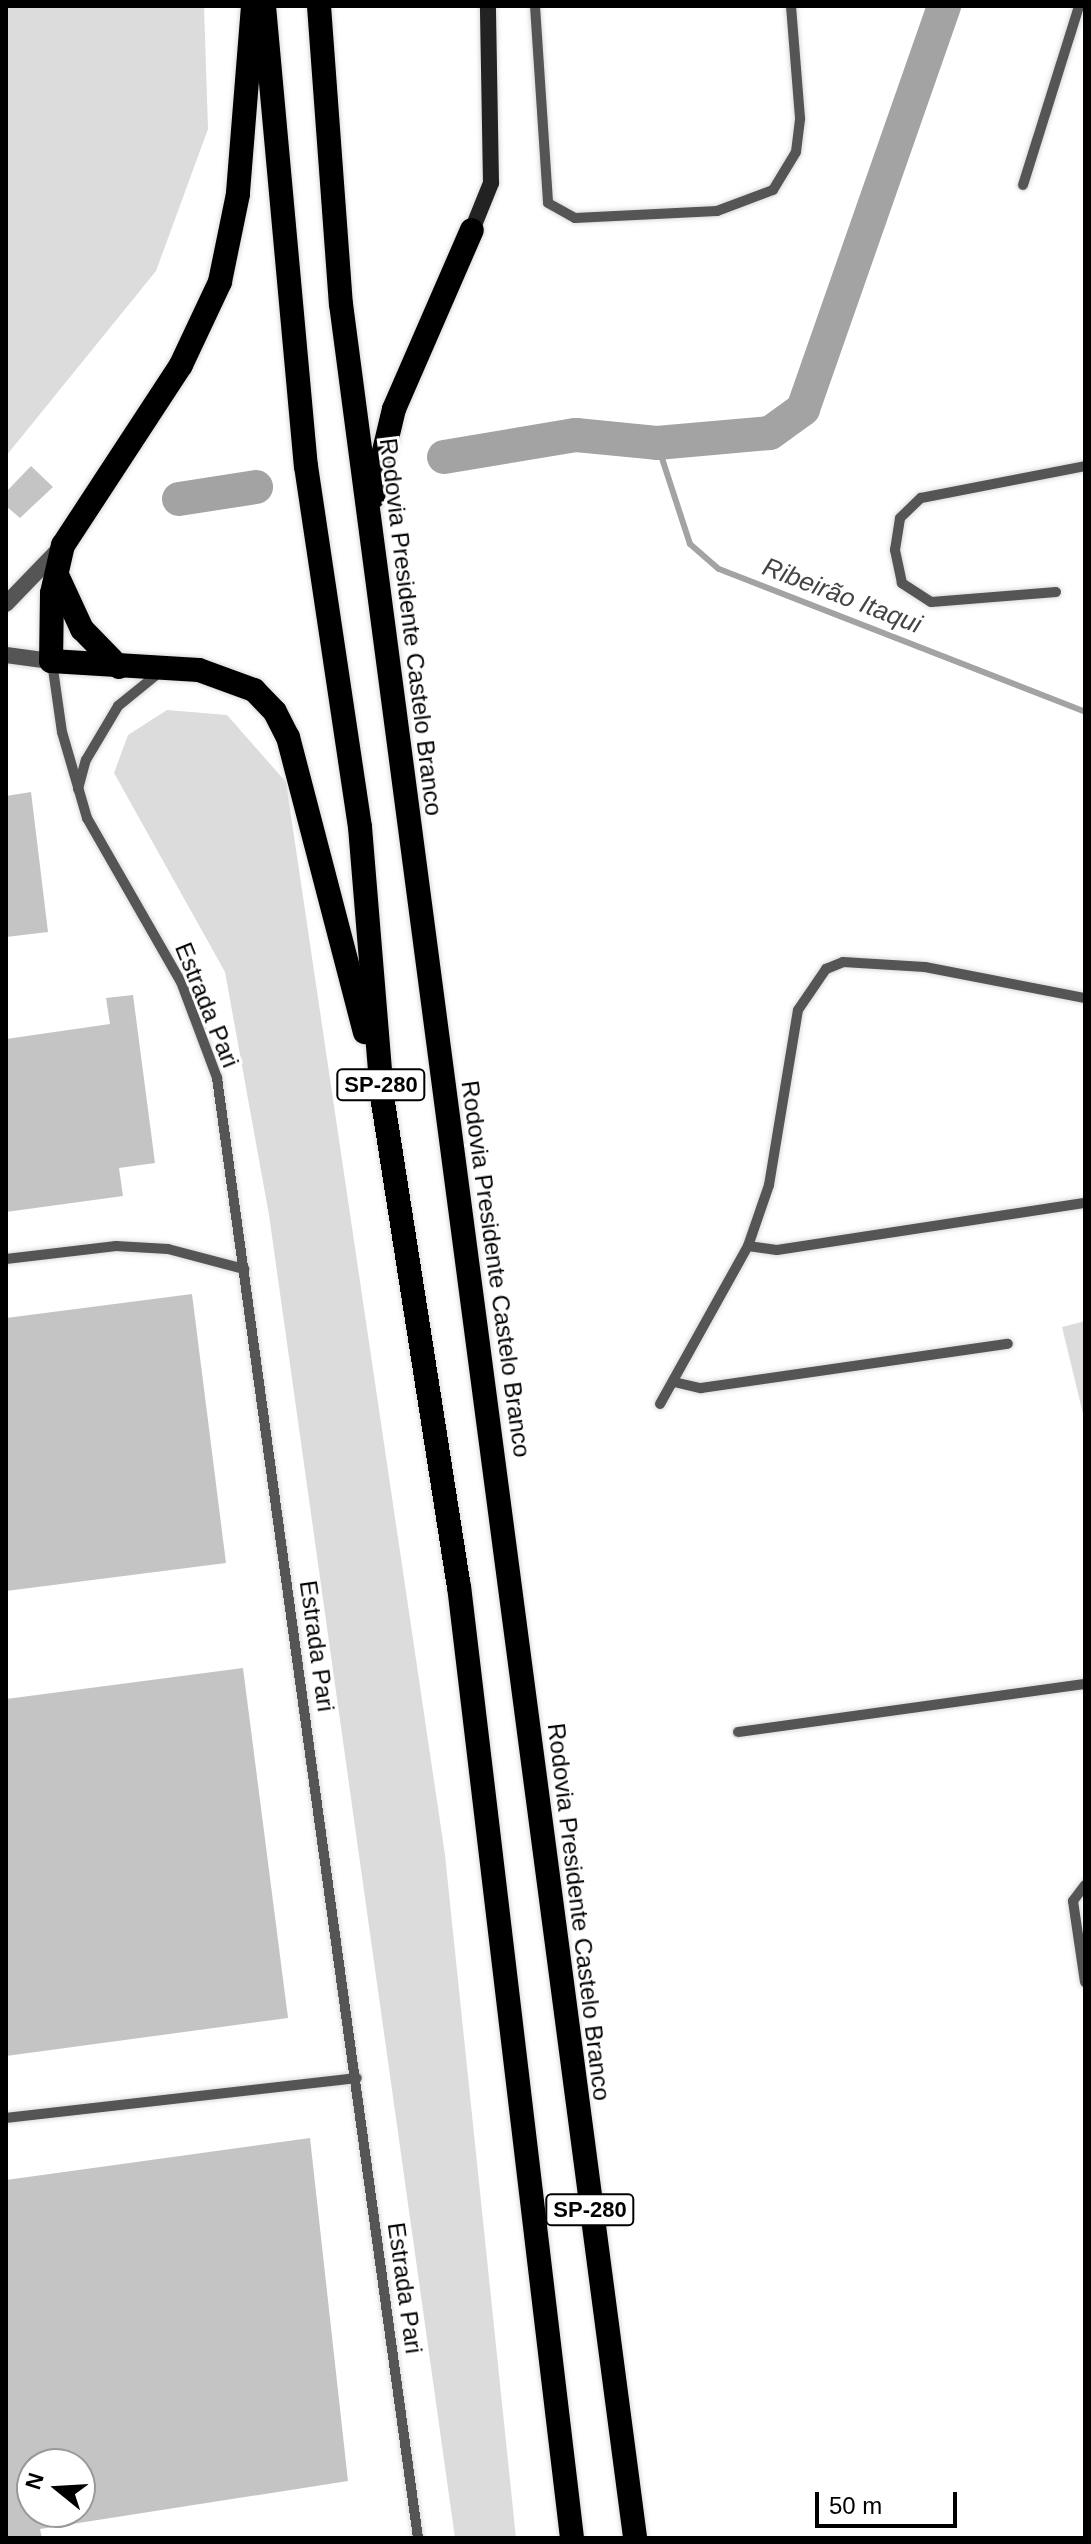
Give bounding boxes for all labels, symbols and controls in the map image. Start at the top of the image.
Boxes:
street label: Rodovia Presidente Castelo Branco [374,437,448,817]
water label: Ribeirão Itaqui [758,551,926,641]
street label: Estrada Pari [169,938,245,1072]
road number: SP-280 [335,1067,427,1103]
street label: Rodovia Presidente Castelo Branco [455,1079,537,1459]
street label: Estrada Pari [294,1579,340,1713]
street label: Rodovia Presidente Castelo Branco [542,1722,616,2102]
road number: SP-280 [544,2192,636,2228]
street label: Estrada Pari [382,2221,428,2355]
north arrow [16,2448,96,2528]
text: N [20,2470,49,2492]
scale bar [819,2476,961,2526]
text: 50 m [829,2492,882,2519]

